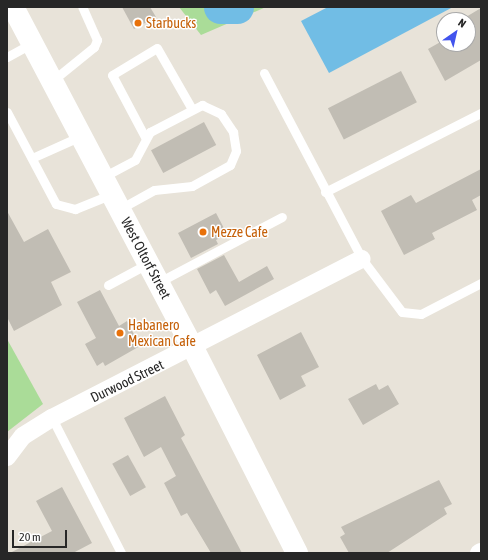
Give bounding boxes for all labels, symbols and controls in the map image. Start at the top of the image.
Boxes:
north arrow [436,12,476,52]
place label: Starbucks [146,15,196,31]
text: N [456,16,468,30]
marker: Starbucks [133,18,143,28]
street label: West Oltorf Street [117,214,175,302]
place label: Mezze Cafe [211,224,268,240]
marker: Mezze Cafe [198,227,208,237]
place label: Habanero Mexican Cafe [128,317,196,350]
marker: Habanero Mexican Cafe [115,328,125,338]
street label: Durwood Street [88,356,166,406]
scale bar [14,522,69,548]
text: 20 m [19,530,41,544]

